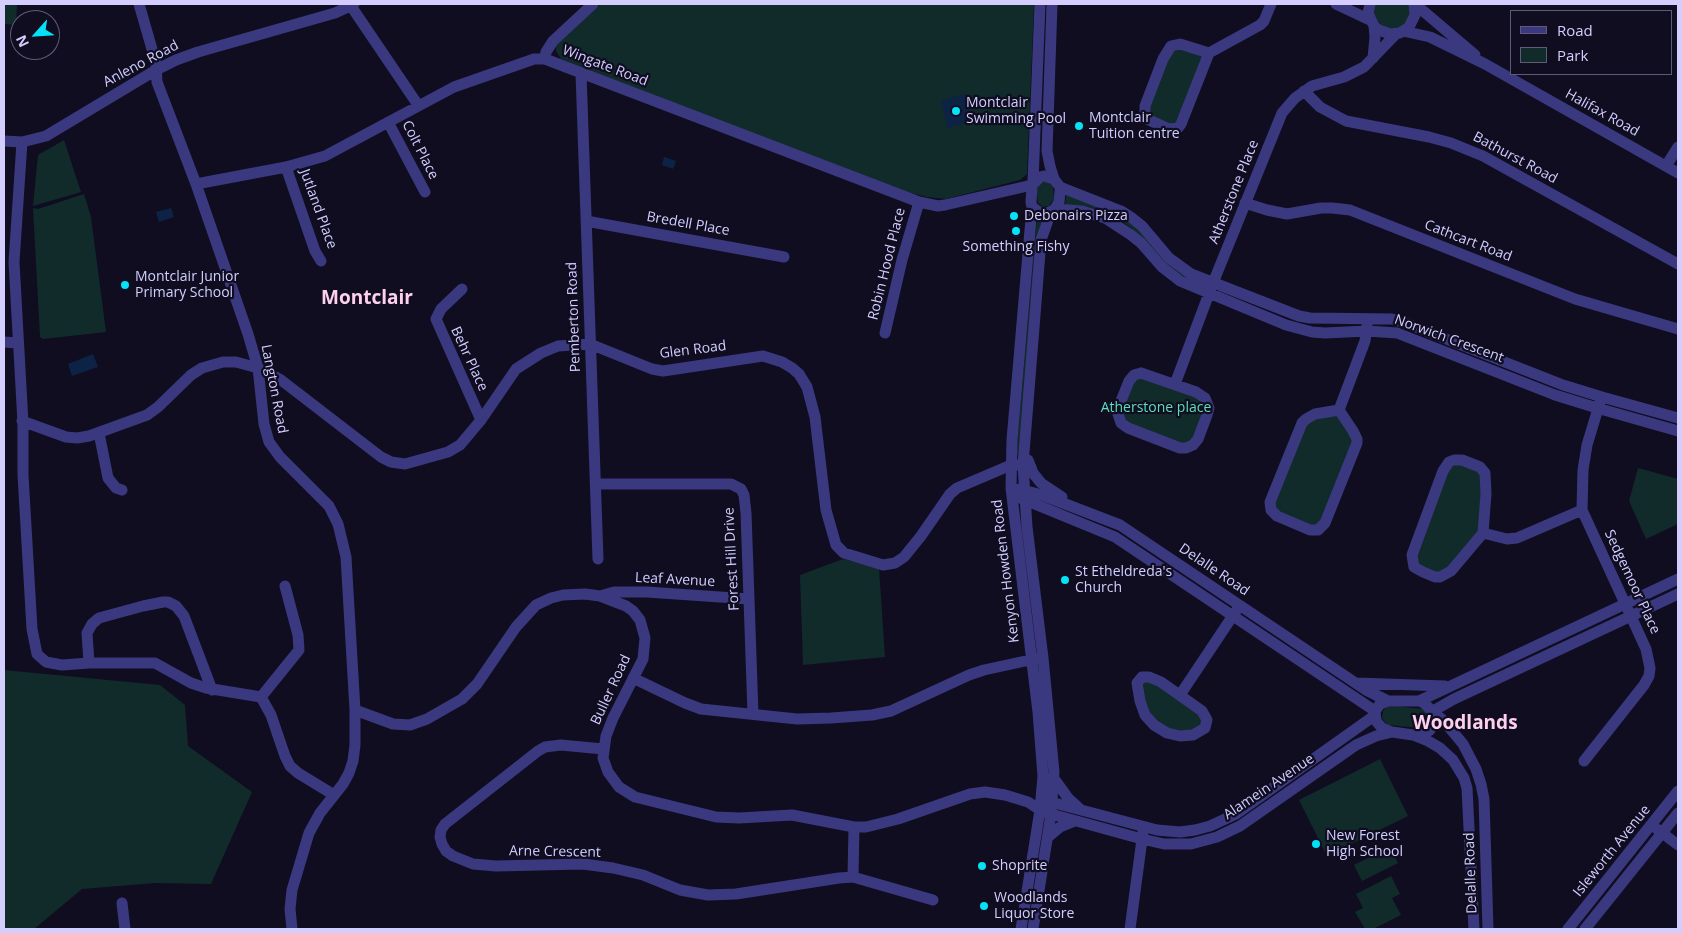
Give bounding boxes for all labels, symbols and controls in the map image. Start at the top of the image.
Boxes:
north arrow [10,10,60,60]
legend [1510,10,1672,75]
text: Road [1557,20,1593,40]
text: N [11,32,33,51]
street label: Anleno Road [100,37,182,91]
street label: Wingate Road [560,42,650,90]
text: Park [1557,45,1588,65]
street label: Halifax Road [1562,86,1642,140]
place label: Montclair Swimming Pool [966,95,1066,128]
marker: Montclair Swimming Pool [950,105,962,117]
place label: Montclair Tuition centre [1089,110,1180,142]
street label: Colt Place [398,118,442,182]
marker: Montclair Tuition centre [1073,120,1085,132]
street label: Bathurst Road [1470,129,1560,187]
street label: Atherstone Place [1206,138,1262,246]
street label: Jutland Place [296,167,340,251]
street label: Robin Hood Place [865,206,909,322]
street label: Bredell Place [645,208,731,240]
place label: Debonairs Pizza [1024,208,1128,224]
marker: Debonairs Pizza [1008,210,1020,222]
street label: Cathcart Road [1422,217,1514,265]
marker: Something Fishy [1010,225,1022,237]
place label: Something Fishy [963,239,1069,255]
street label: Pemberton Road [564,262,584,372]
place label: Montclair Junior Primary School [135,269,239,302]
marker: Montclair Junior Primary School [119,279,131,291]
district label: Montclair [321,288,413,310]
street label: Norwich Crescent [1392,311,1506,367]
street label: Behr Place [447,324,491,394]
street label: Glen Road [659,338,727,362]
street label: Langton Road [257,343,291,435]
park label: Atherstone place [1101,400,1211,416]
street label: Kenyon Howden Road [989,498,1023,644]
street label: Forest Hill Drive [721,507,743,611]
street label: Sedgemoor Place [1601,527,1663,637]
street label: Delalle Road [1176,540,1252,600]
place label: St Etheldreda's Church [1075,564,1172,596]
street label: Leaf Avenue [635,570,715,590]
marker: St Etheldreda's Church [1059,574,1071,586]
street label: Buller Road [587,652,635,728]
district label: Woodlands [1412,713,1518,735]
street label: Alamein Avenue [1221,751,1317,823]
street label: Isleworth Avenue [1570,802,1654,900]
place label: New Forest High School [1326,828,1403,860]
street label: Delalle Road [1461,832,1481,914]
marker: New Forest High School [1310,838,1322,850]
street label: Arne Crescent [509,843,601,861]
place label: Shoprite [992,858,1047,874]
marker: Shoprite [976,860,988,872]
place label: Woodlands Liquor Store [994,890,1074,922]
marker: Woodlands Liquor Store [978,900,990,912]

